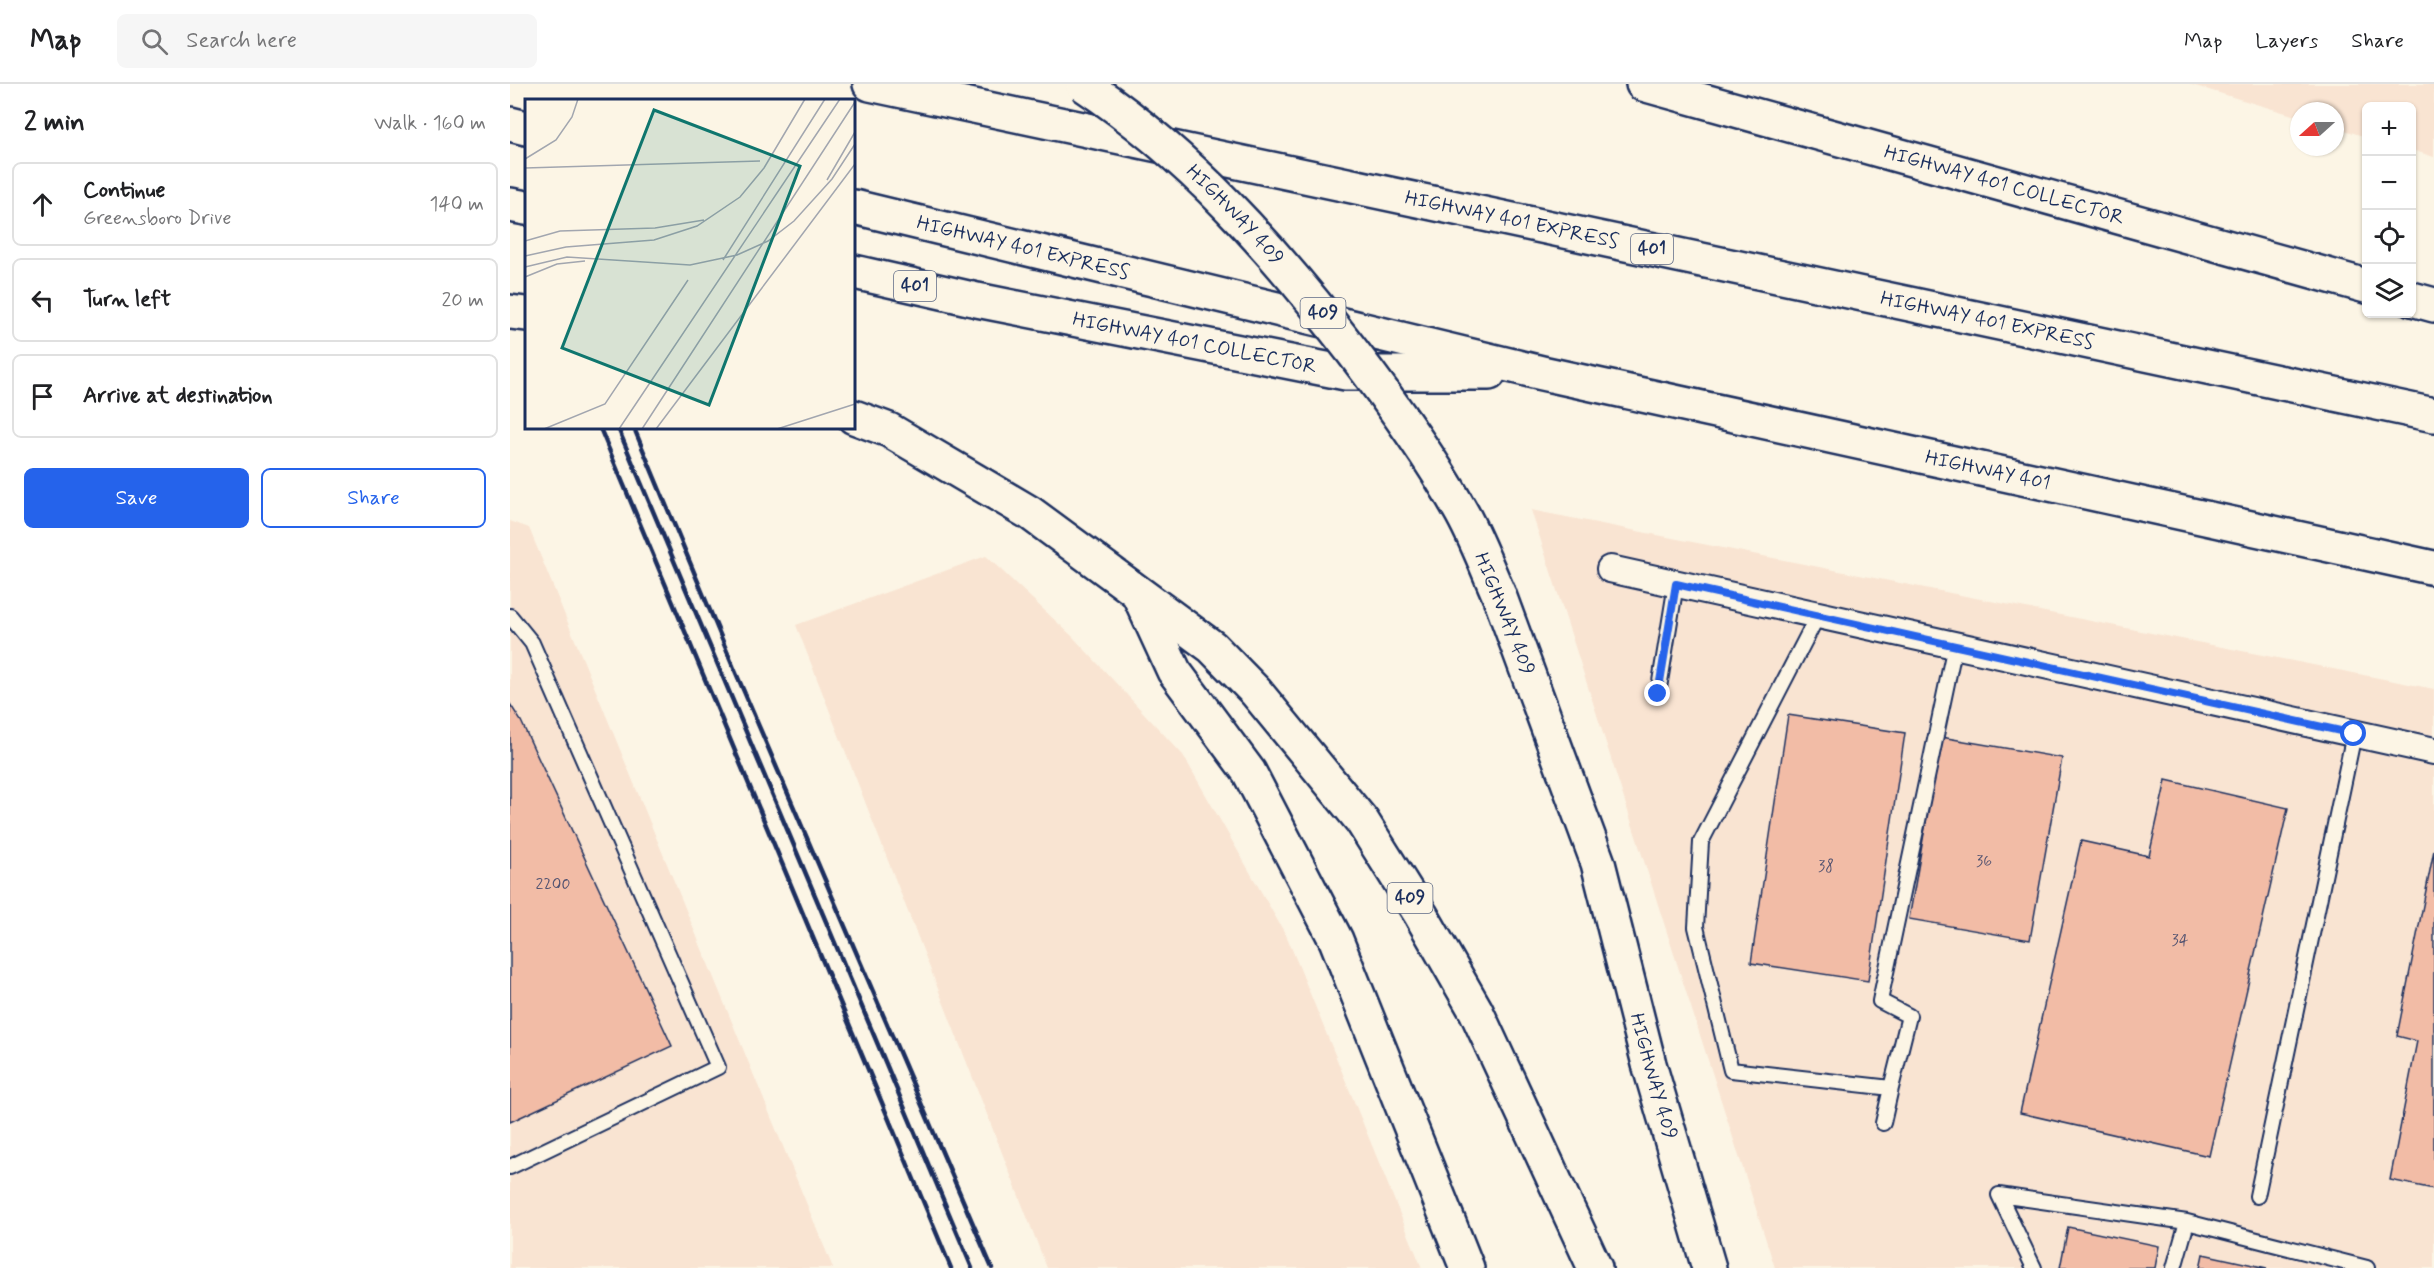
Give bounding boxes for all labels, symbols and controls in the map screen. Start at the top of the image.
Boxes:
search box [117,14,537,68]
text: Map [30,23,81,60]
icon: search [138,25,171,58]
text: Search here [186,27,297,55]
text: Map [2184,27,2222,55]
text: Layers [2255,27,2318,55]
text: Share [2351,27,2404,55]
inset map [525,99,855,429]
north arrow [2290,102,2344,156]
map controls [2362,102,2416,318]
button: + [2362,102,2416,156]
text: 2 min [24,106,85,140]
text: Walk · 160 m [374,110,486,137]
street label: HIGHWAY 401 COLLECTOR [1881,138,2128,231]
button: − [2362,156,2416,210]
street label: HIGHWAY 409 [1180,158,1290,271]
text: Continue [83,177,165,205]
street label: HIGHWAY 401 EXPRESS [1402,184,1621,256]
icon: ahead [26,188,59,221]
text: 140 m [430,191,484,218]
text: Greensboro Drive [83,205,231,232]
street label: HIGHWAY 401 EXPRESS [914,210,1132,286]
button: locate [2362,210,2416,264]
road number: 401 [1631,234,1673,264]
button: layers [2362,264,2416,318]
road number: 401 [894,271,936,301]
icon: left [26,284,59,317]
street label: HIGHWAY 401 EXPRESS [1878,285,2097,356]
text: Turn left [83,286,171,314]
text: 20 m [441,287,484,314]
road number: 409 [1300,298,1346,328]
street label: HIGHWAY 401 COLLECTOR [1070,306,1319,380]
icon: arrive [26,380,59,413]
text: Arrive at destination [83,382,273,410]
street label: HIGHWAY 401 [1923,444,2053,497]
button: Save [24,468,249,528]
button: Share [261,468,486,528]
street label: HIGHWAY 409 [1467,549,1541,679]
route end [1644,680,1670,706]
route start [2340,720,2366,746]
house number: 36 [1976,851,1992,872]
house number: 38 [1818,856,1834,877]
house number: 2200 [536,874,570,895]
road number: 409 [1388,883,1432,913]
house number: 34 [2172,930,2189,951]
street label: HIGHWAY 409 [1623,1010,1684,1143]

